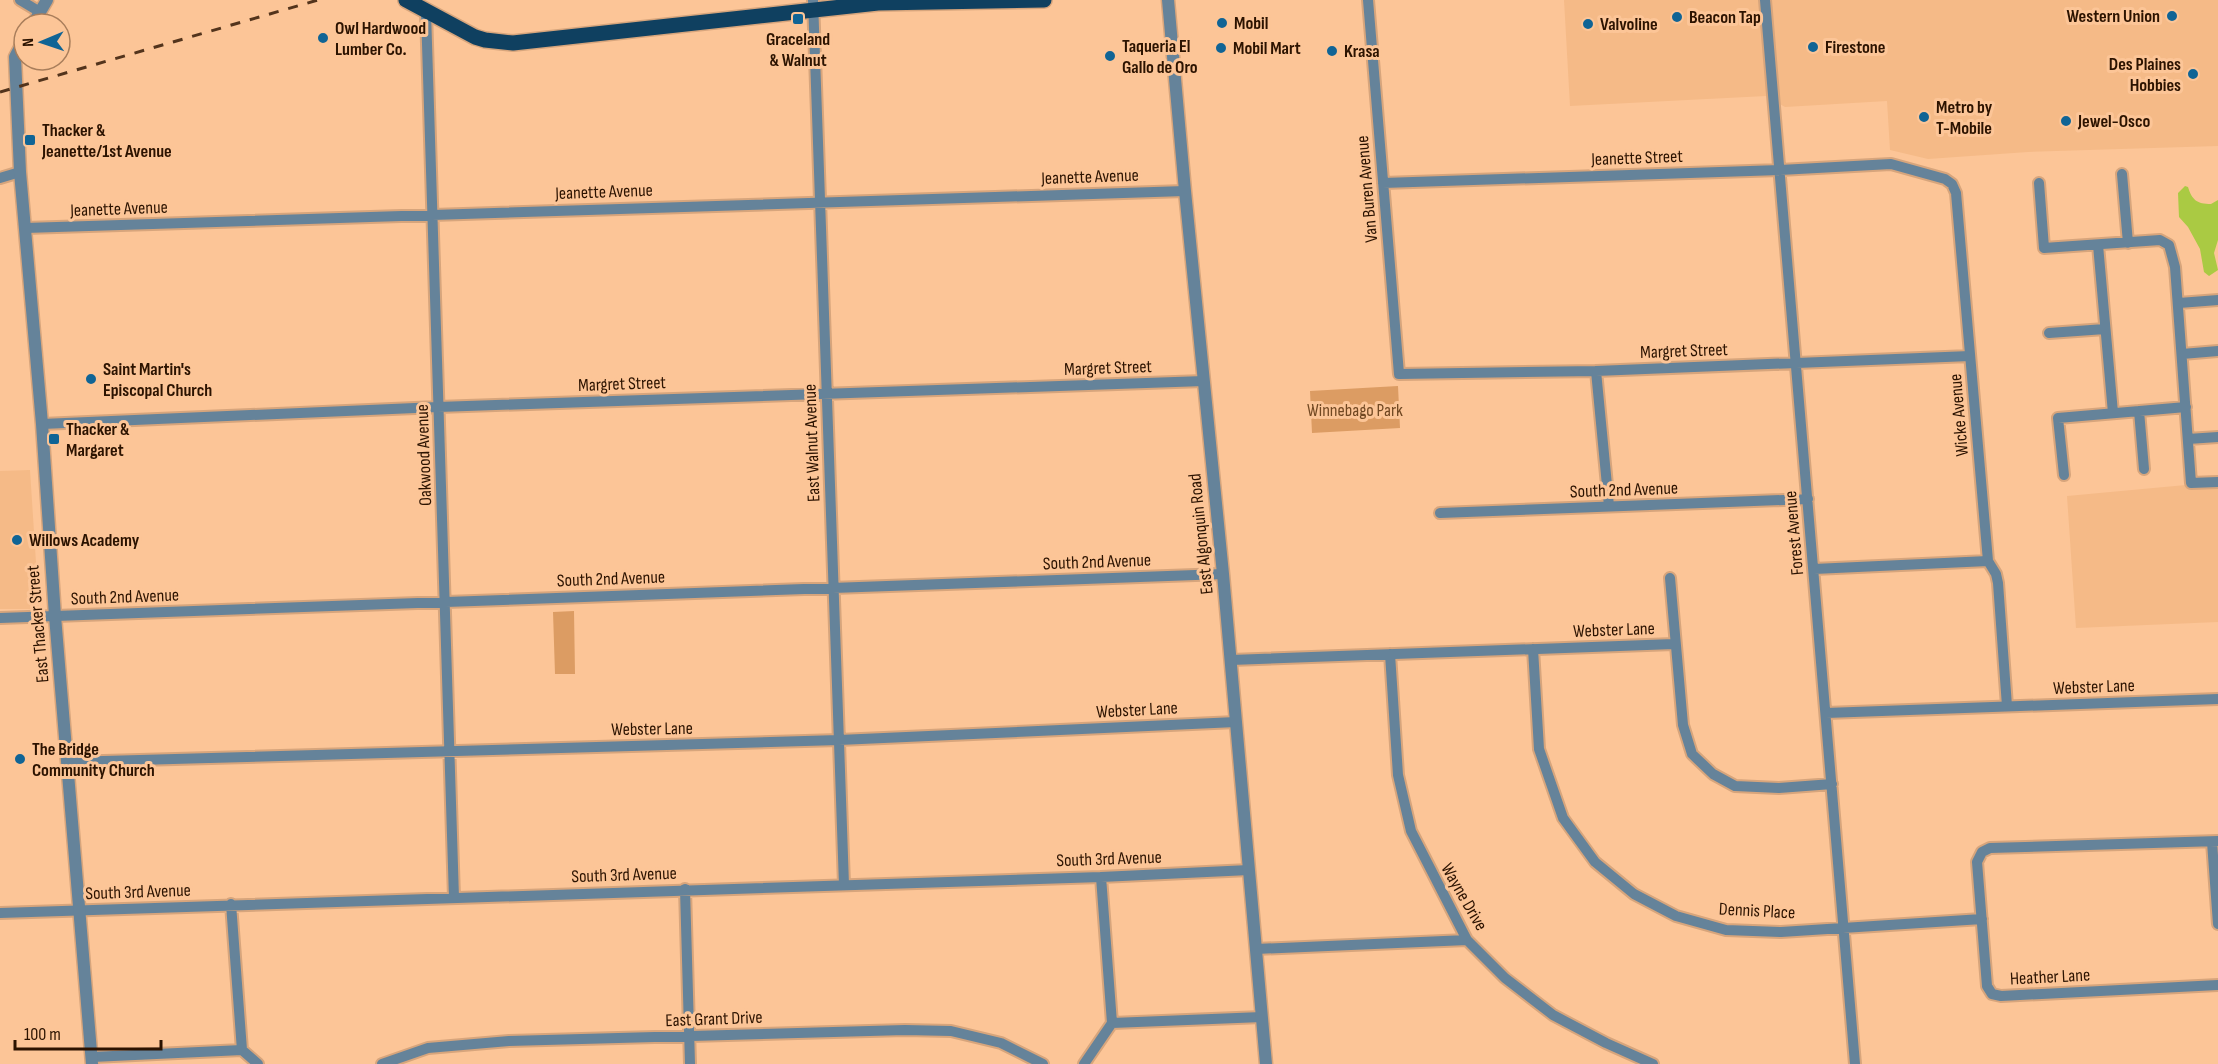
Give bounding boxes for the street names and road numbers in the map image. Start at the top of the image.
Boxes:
street label: Van Buren Avenue [1352,135,1382,243]
street label: Jeanette Street [1590,146,1684,170]
street label: Jeanette Avenue [1040,165,1139,189]
street label: Jeanette Avenue [554,180,653,204]
street label: Jeanette Avenue [69,197,168,221]
street label: Margret Street [1640,339,1729,363]
street label: Margret Street [1064,356,1153,380]
street label: Margret Street [578,372,667,396]
street label: Wicke Avenue [1945,373,1973,457]
street label: East Walnut Avenue [799,384,825,502]
street label: Oakwood Avenue [412,404,436,506]
street label: East Algonquin Road [1184,473,1218,595]
street label: South 2nd Avenue [1570,478,1678,502]
street label: Forest Avenue [1780,490,1808,576]
street label: South 2nd Avenue [1043,550,1151,574]
street label: East Thacker Street [22,564,54,684]
street label: South 2nd Avenue [557,567,665,591]
street label: South 2nd Avenue [71,585,179,609]
street label: Webster Lane [1573,618,1655,642]
street label: Webster Lane [2053,675,2135,699]
street label: Webster Lane [1096,697,1178,723]
street label: Webster Lane [611,718,693,740]
street label: South 3rd Avenue [1056,847,1162,871]
street label: Wayne Drive [1436,860,1492,934]
street label: South 3rd Avenue [571,863,677,887]
street label: South 3rd Avenue [85,880,191,904]
street label: Dennis Place [1718,899,1796,923]
street label: Heather Lane [2009,964,2091,990]
street label: East Grant Drive [665,1007,763,1031]

